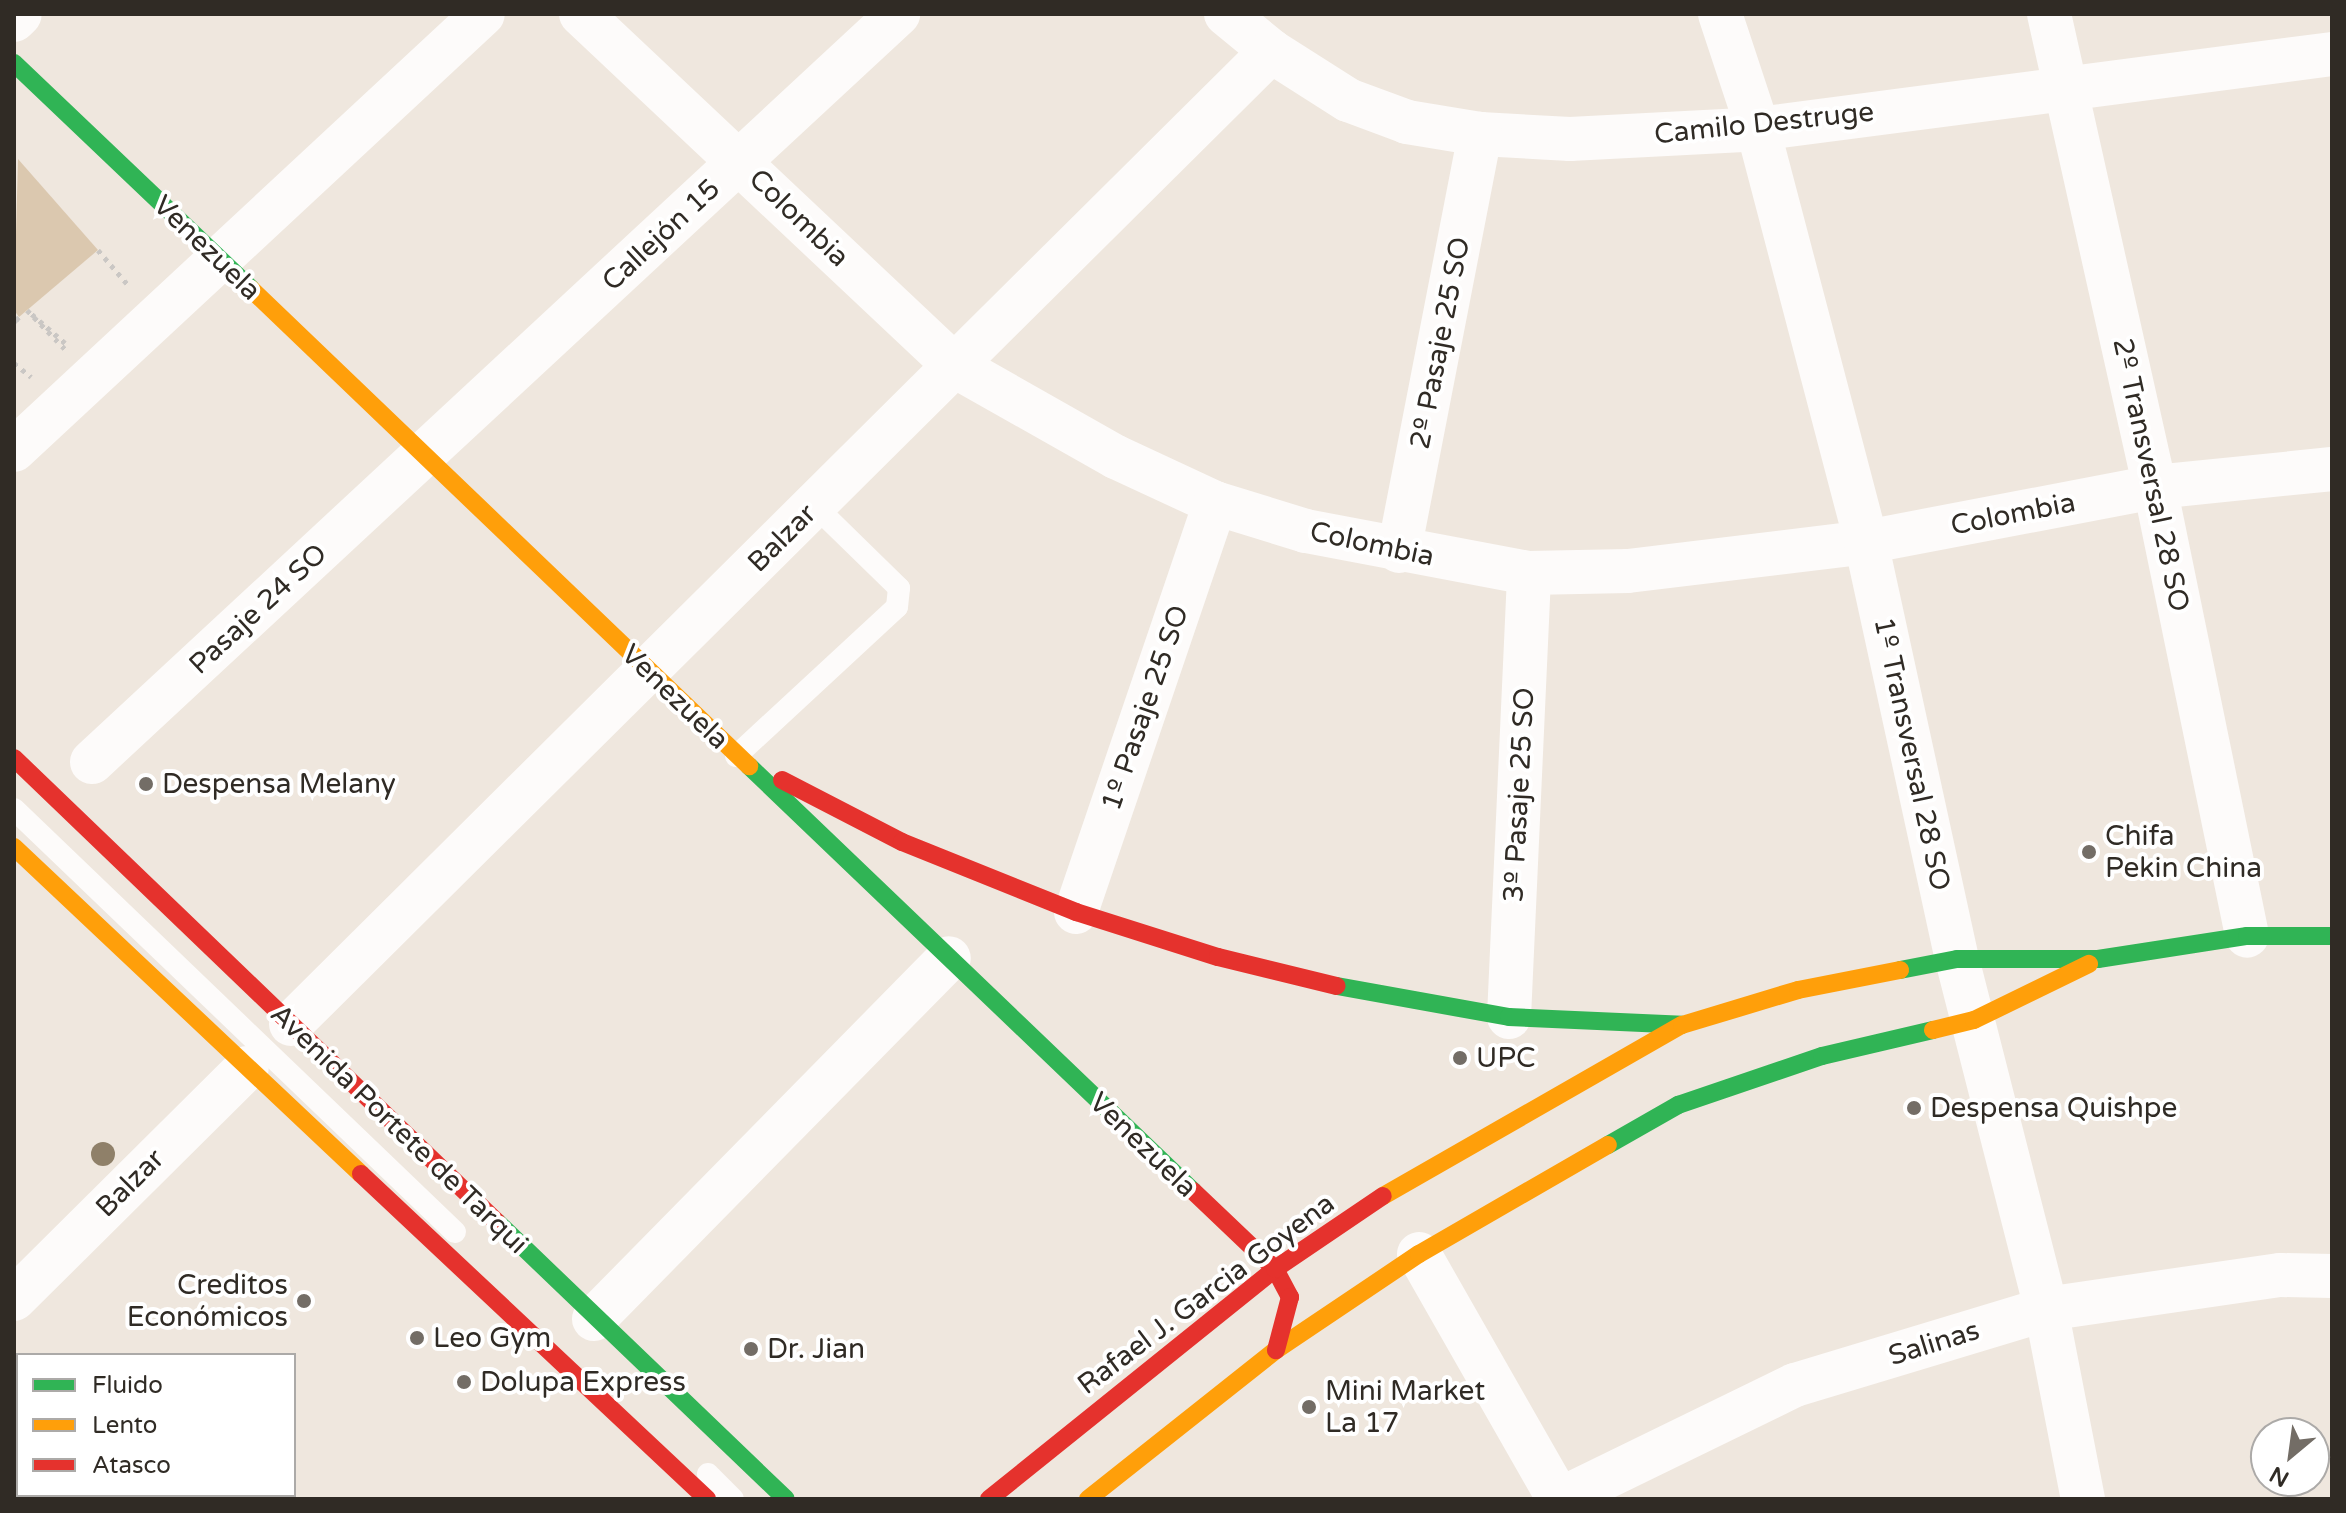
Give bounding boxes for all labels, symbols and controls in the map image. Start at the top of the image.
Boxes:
street label: Camilo Destruge [1652,95,1876,151]
street label: Colombia [742,162,856,274]
street label: Callejón 15 [595,172,727,298]
street label: Venezuela [146,189,268,307]
street label: 2º Pasaje 25 SO [1403,234,1477,452]
street label: 2º Transversal 28 SO [2106,335,2196,615]
street label: Colombia [1948,485,2078,543]
street label: Balzar [741,497,823,579]
street label: Colombia [1307,514,1437,574]
street label: Pasaje 24 SO [182,537,334,681]
street label: 1º Pasaje 25 SO [1094,601,1196,815]
street label: 1º Transversal 28 SO [1867,614,1957,894]
street label: Venezuela [614,638,736,756]
street label: 3º Pasaje 25 SO [1497,687,1541,903]
place label: Despensa Melany [162,767,396,801]
marker: Despensa Melany [137,775,155,793]
place label: Chifa Pekin China [2105,819,2262,885]
marker: Chifa Pekin China [2080,843,2098,861]
street label: Avenida Portete de Tarqui [263,997,535,1261]
place label: UPC [1476,1041,1535,1075]
marker: UPC [1451,1049,1469,1067]
street label: Venezuela [1082,1086,1204,1204]
place label: Despensa Quishpe [1930,1091,2177,1125]
marker: Despensa Quishpe [1905,1099,1923,1117]
street label: Balzar [89,1142,171,1224]
street label: Rafael J. Garcia Goyena [1071,1187,1341,1401]
place label: Creditos Económicos [127,1268,288,1334]
marker: Creditos Económicos [295,1292,313,1310]
street label: Salinas [1885,1313,1983,1373]
place label: Leo Gym [433,1321,551,1355]
marker: Leo Gym [408,1329,426,1347]
place label: Dr. Jian [767,1332,865,1366]
marker: Dr. Jian [742,1340,760,1358]
legend [16,1353,296,1497]
place label: Dolupa Express [480,1365,686,1399]
text: Fluido [92,1371,163,1400]
marker: Dolupa Express [455,1373,473,1391]
place label: Mini Market La 17 [1325,1374,1485,1440]
marker: Mini Market La 17 [1300,1398,1318,1416]
text: Lento [92,1411,157,1440]
north arrow [2250,1417,2330,1497]
text: Atasco [92,1451,171,1480]
text: N [2265,1461,2293,1492]

